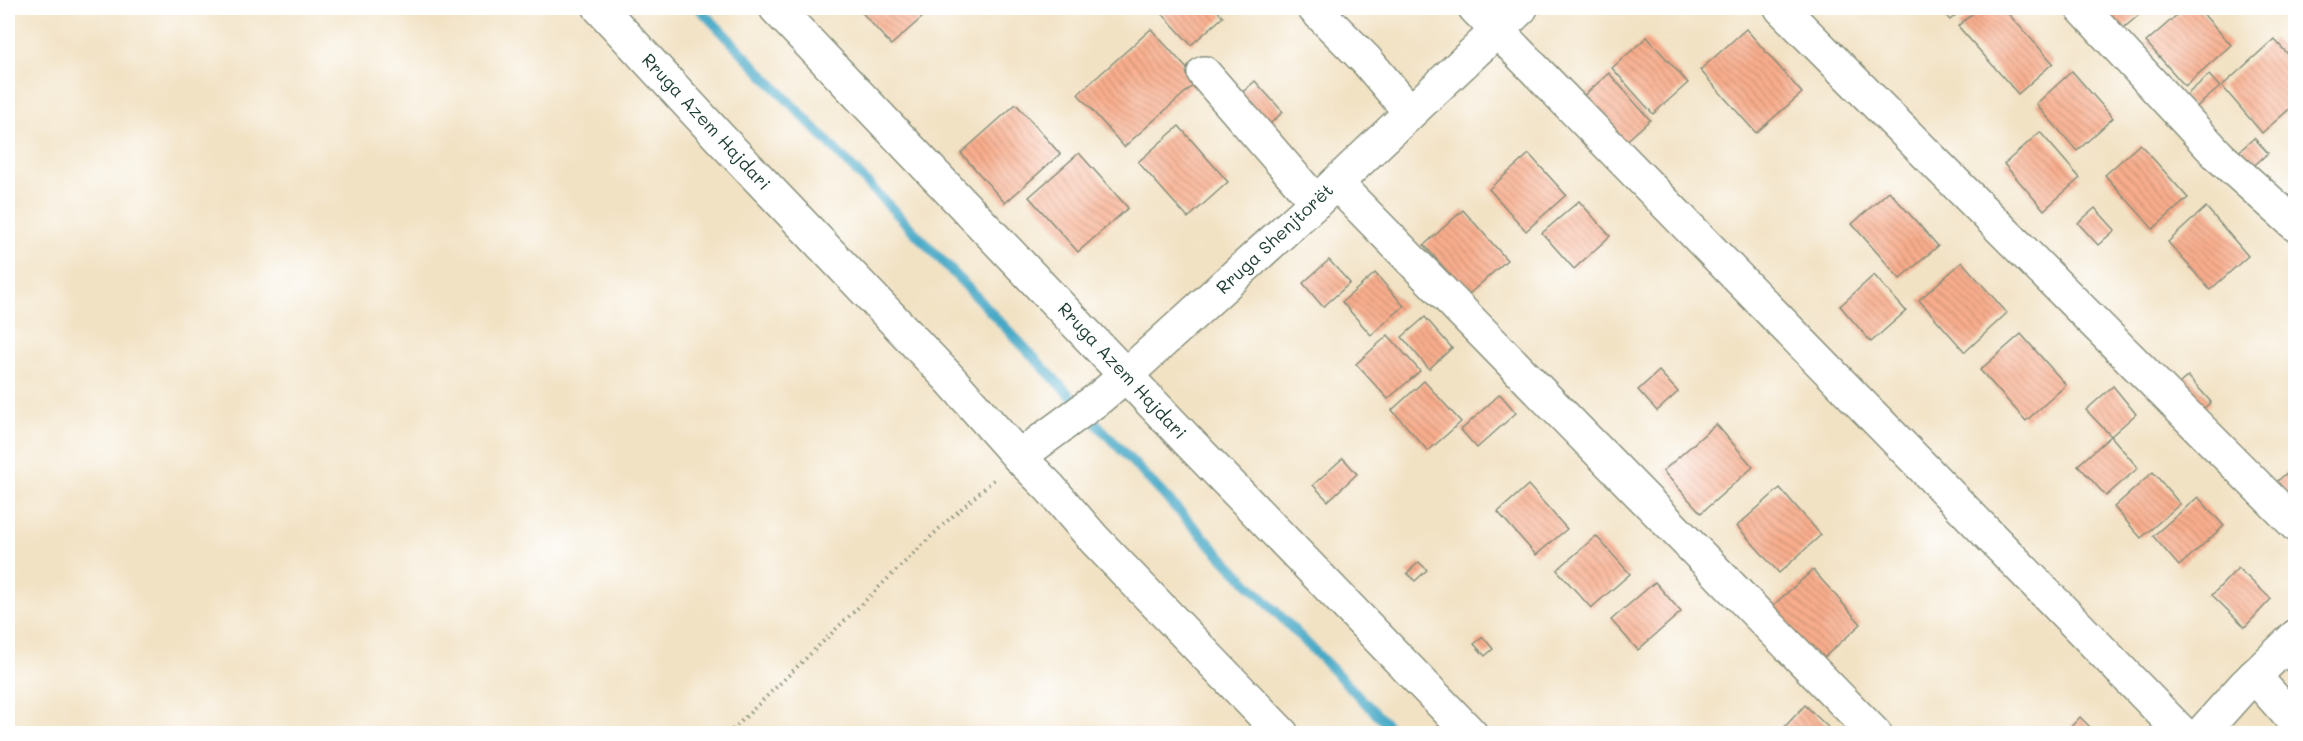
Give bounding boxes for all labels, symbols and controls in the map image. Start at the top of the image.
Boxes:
street label: Rruga Azem Hajdari [637,48,776,195]
street label: Rruga Shenjtorët [1211,178,1338,299]
street label: Rruga Azem Hajdari [1053,297,1192,444]

